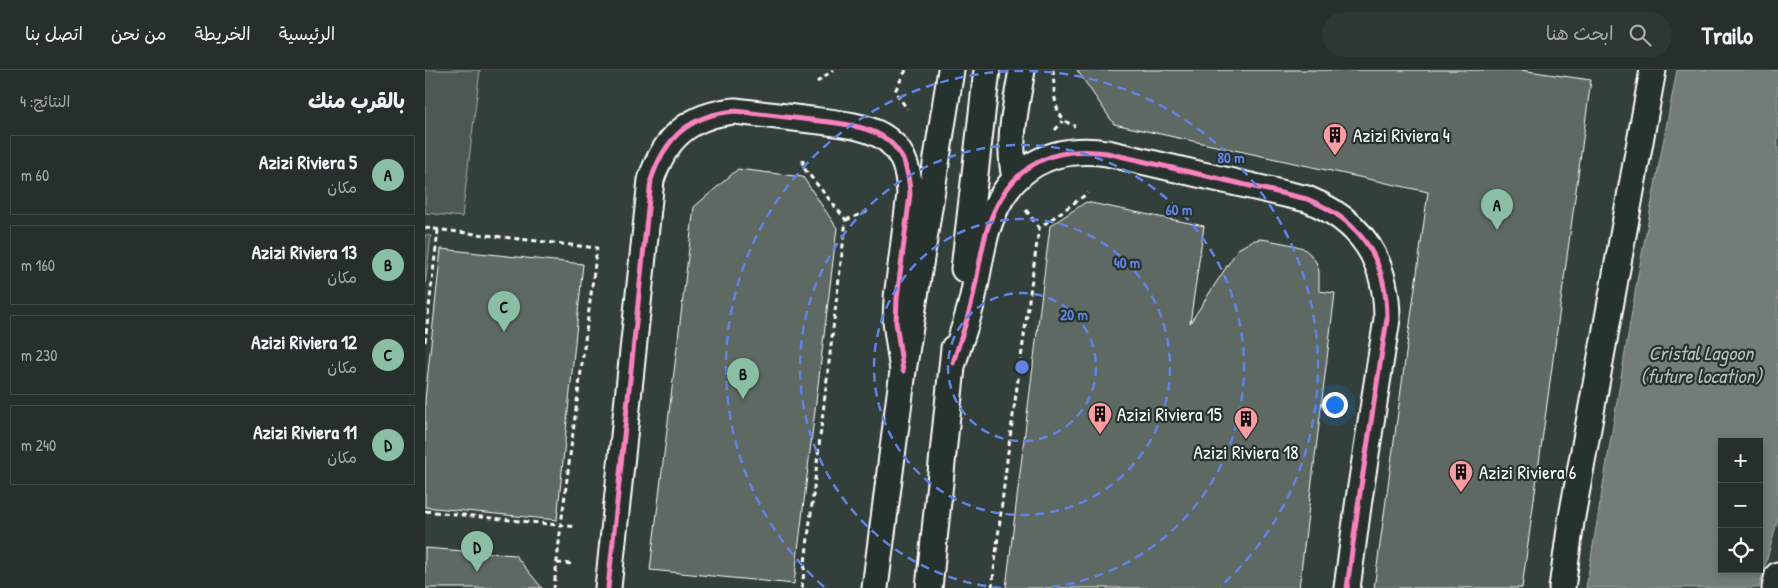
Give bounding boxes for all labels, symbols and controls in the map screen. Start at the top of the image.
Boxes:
search box [1322,12,1672,57]
text: Trailo [1702,19,1753,51]
text: ابحث هنا [1546,20,1614,46]
text: اتصل بنا [25,21,83,46]
text: من نحن [111,21,167,46]
text: الخريطة [195,21,251,46]
text: الرئيسية [279,21,335,46]
icon: search [1626,21,1654,49]
text: بالقرب منك [308,86,405,115]
text: النتائج: 4 [20,90,70,112]
building icon: Azizi Riviera 4 [1322,122,1348,156]
place label: Azizi Riviera 4 [1353,122,1450,148]
text: 80 m [1218,147,1244,168]
text: Azizi Riviera 5 [259,149,357,175]
text: 60 m [21,164,49,186]
text: A [384,164,392,186]
text: مكان [327,176,357,198]
pin: A [1481,189,1513,230]
text: 60 m [1166,199,1192,220]
text: Azizi Riviera 13 [252,239,357,265]
text: 40 m [1114,252,1140,273]
text: 160 m [21,254,55,276]
text: B [384,254,392,276]
text: مكان [327,266,357,288]
pin: C [488,291,520,332]
text: 20 m [1060,304,1088,325]
text: Azizi Riviera 12 [251,329,357,355]
water label: Cristal Lagoon (future location) [1640,339,1764,389]
text: 230 m [21,344,57,366]
text: C [384,344,392,366]
text: مكان [327,356,357,378]
pin: B [727,358,759,399]
centre of rings [1013,358,1031,376]
your location [1322,392,1348,418]
building icon: Azizi Riviera 15 [1087,401,1113,435]
place label: Azizi Riviera 15 [1117,401,1222,427]
building icon: Azizi Riviera 18 [1233,406,1259,440]
text: Azizi Riviera 11 [253,419,357,445]
text: 240 m [21,434,56,456]
text: D [384,434,392,456]
map controls [1718,438,1763,573]
button: + [1718,438,1763,483]
place label: Azizi Riviera 18 [1194,439,1298,465]
text: مكان [327,446,357,468]
building icon: Azizi Riviera 6 [1448,459,1474,493]
place label: Azizi Riviera 6 [1479,459,1576,485]
button: − [1718,483,1763,528]
button: locate [1718,528,1763,573]
pin: D [461,531,493,572]

